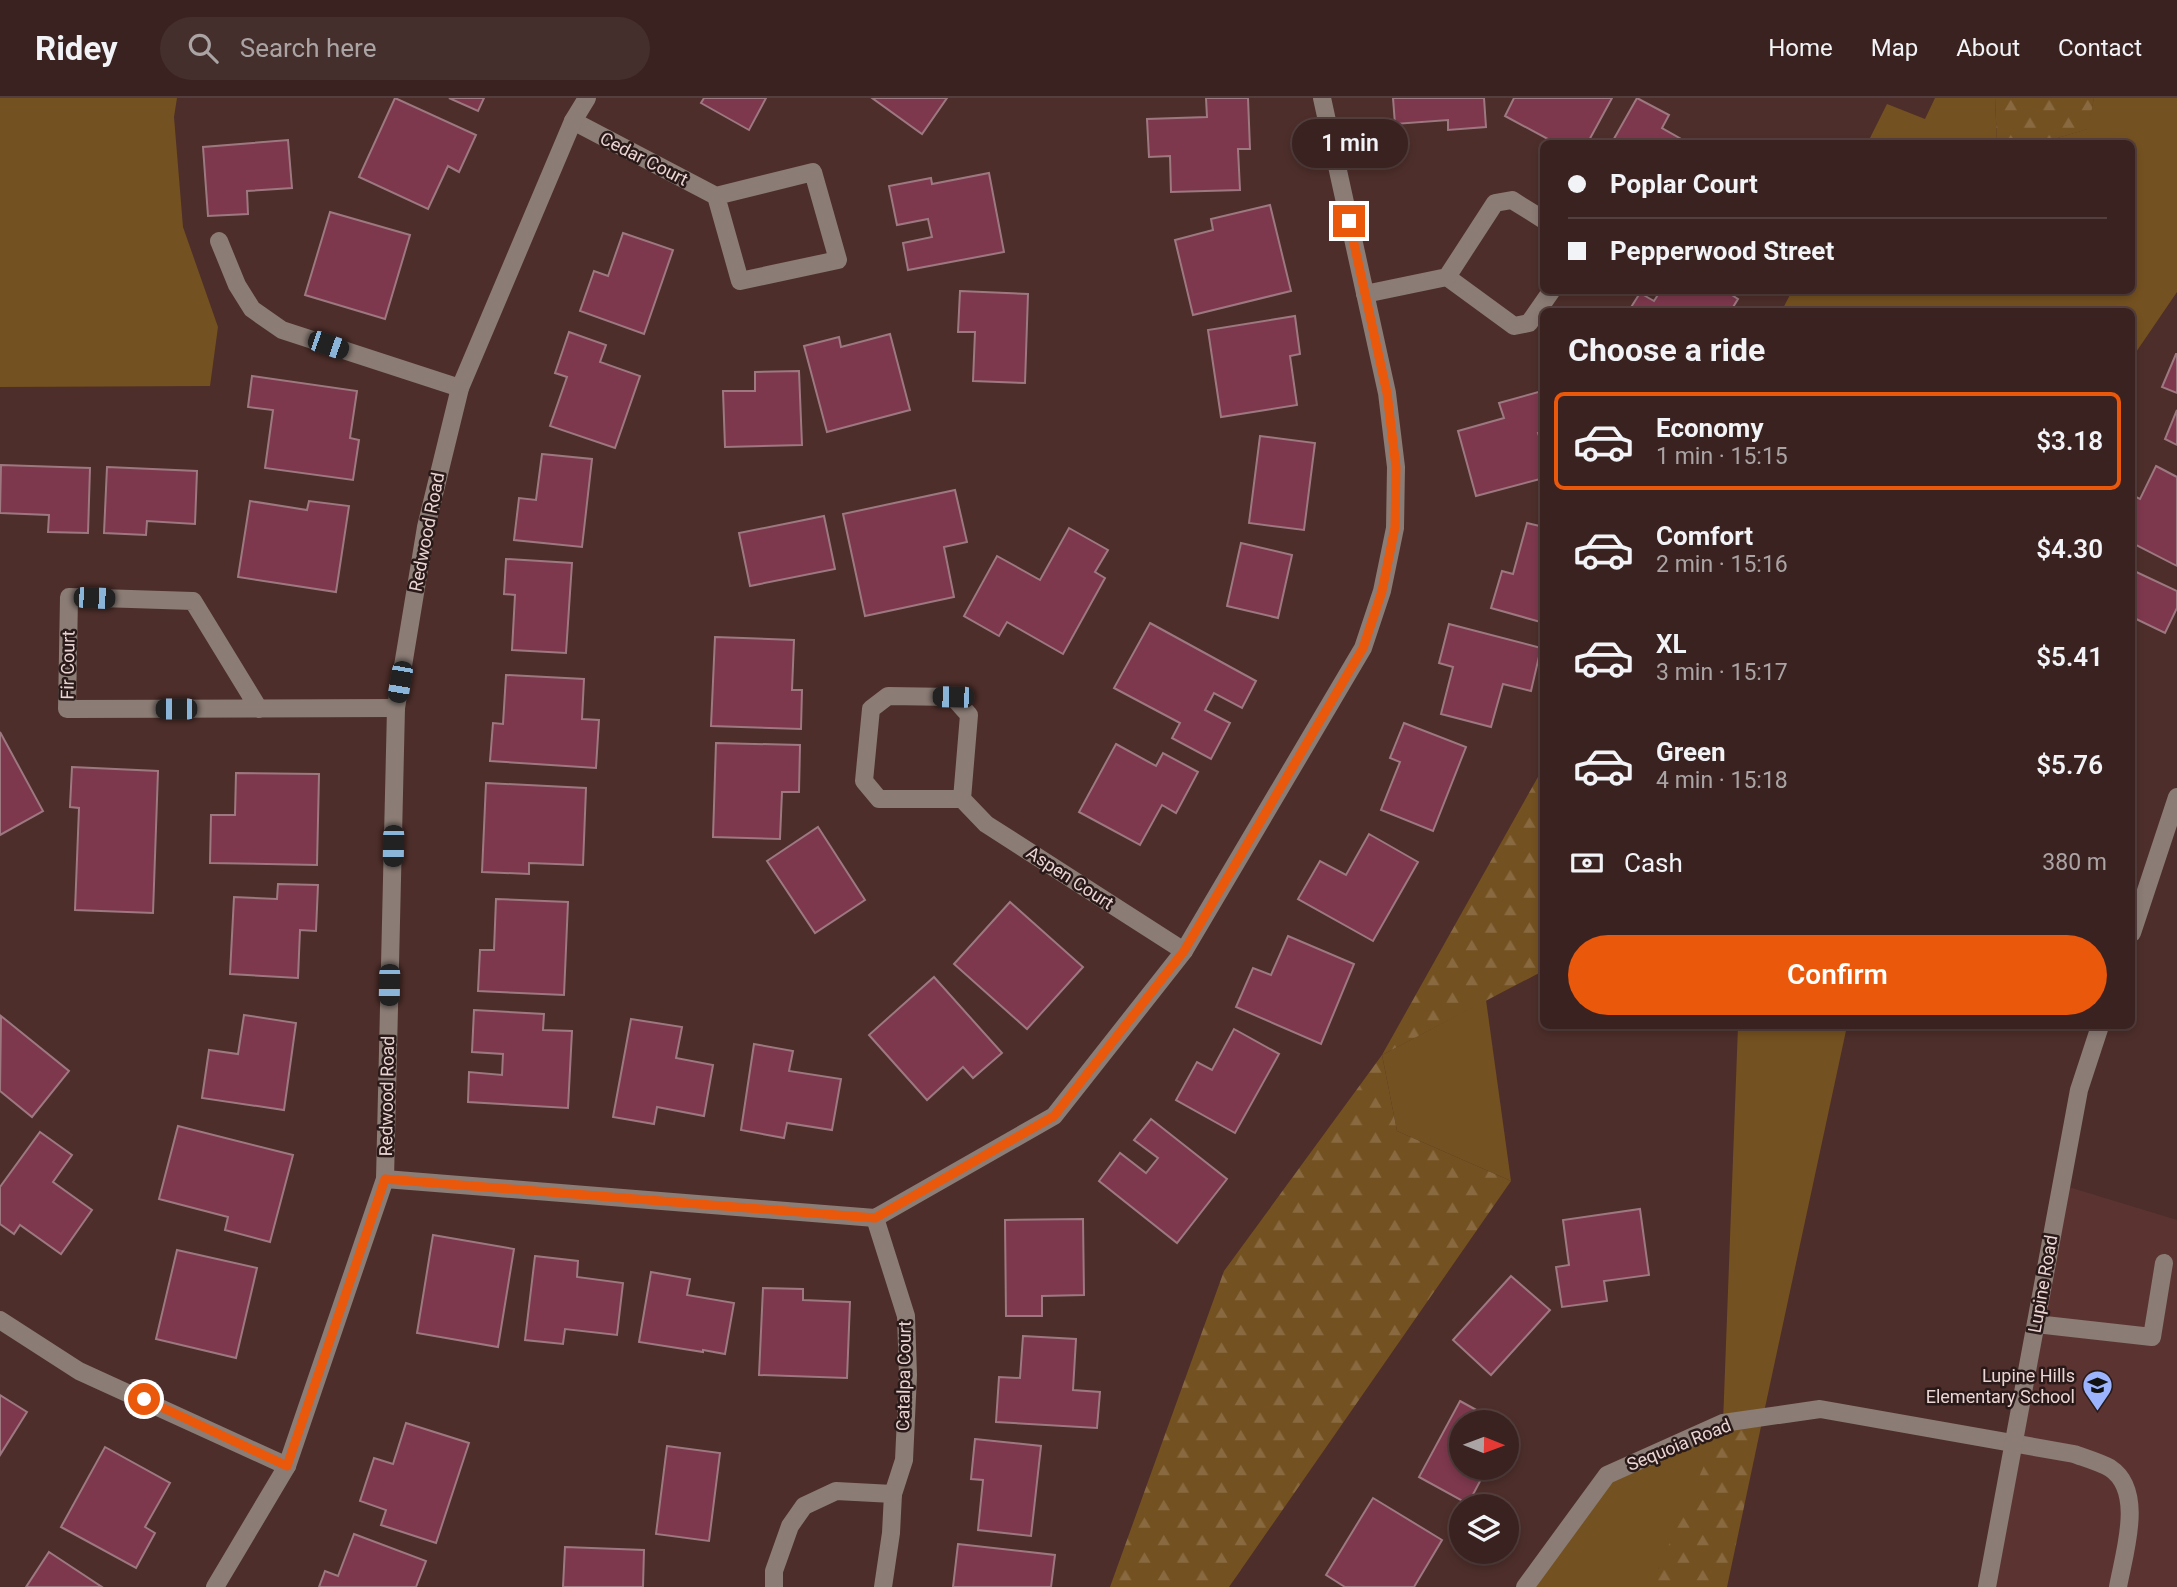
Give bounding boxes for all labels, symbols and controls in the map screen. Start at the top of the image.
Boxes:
search box [160,17,650,80]
text: Ridey [35,29,118,68]
icon: search [184,29,222,67]
text: Search here [240,33,376,63]
text: Home [1768,34,1833,62]
text: Map [1871,34,1918,62]
text: About [1956,34,2020,62]
text: Contact [2058,34,2142,62]
callout: 1 min [1291,120,1407,169]
street label: Cedar Court [597,127,692,190]
text: 1 min [1321,130,1379,157]
text: Poplar Court [1610,169,1758,199]
route end [1333,205,1365,237]
text: Pepperwood Street [1610,236,1834,266]
car [305,328,352,362]
text: Choose a ride [1568,331,1765,369]
icon: car [1572,410,1635,473]
text: Economy [1656,413,1763,443]
text: $3.18 [2036,426,2103,456]
text: 1 min · 15:15 [1656,443,1788,470]
street label: Redwood Road [405,471,448,593]
icon: car [1572,518,1635,581]
text: Comfort [1656,521,1753,551]
text: $4.30 [2036,534,2103,564]
text: 2 min · 15:16 [1656,551,1788,578]
car [73,587,116,609]
icon: car [1572,626,1635,689]
text: XL [1656,629,1687,659]
street label: Fir Court [56,630,79,700]
text: $5.41 [2036,642,2103,672]
car [387,659,414,705]
text: 3 min · 15:17 [1656,659,1788,686]
car [932,686,975,708]
car [156,699,198,720]
icon: car [1572,734,1635,797]
text: Green [1656,737,1726,767]
text: $5.76 [2036,750,2103,780]
text: 4 min · 15:18 [1656,767,1788,794]
car [383,825,404,867]
street label: Aspen Court [1023,842,1118,914]
icon: cash [1568,844,1606,882]
text: Cash [1624,848,1683,878]
text: 380 m [2042,849,2107,876]
button: Confirm [1568,935,2107,1015]
car [379,964,400,1006]
street label: Redwood Road [375,1035,398,1157]
street label: Lupine Road [2024,1233,2061,1334]
street label: Catalpa Court [892,1321,915,1431]
place label: Lupine Hills Elementary School [1926,1365,2075,1407]
school or university icon: Lupine Hills Elementary School [2081,1369,2115,1413]
route start [128,1383,160,1415]
north arrow [1449,1410,1519,1480]
map controls [1449,1410,1519,1564]
street label: Sequoia Road [1624,1414,1734,1475]
button: layers [1449,1494,1519,1564]

